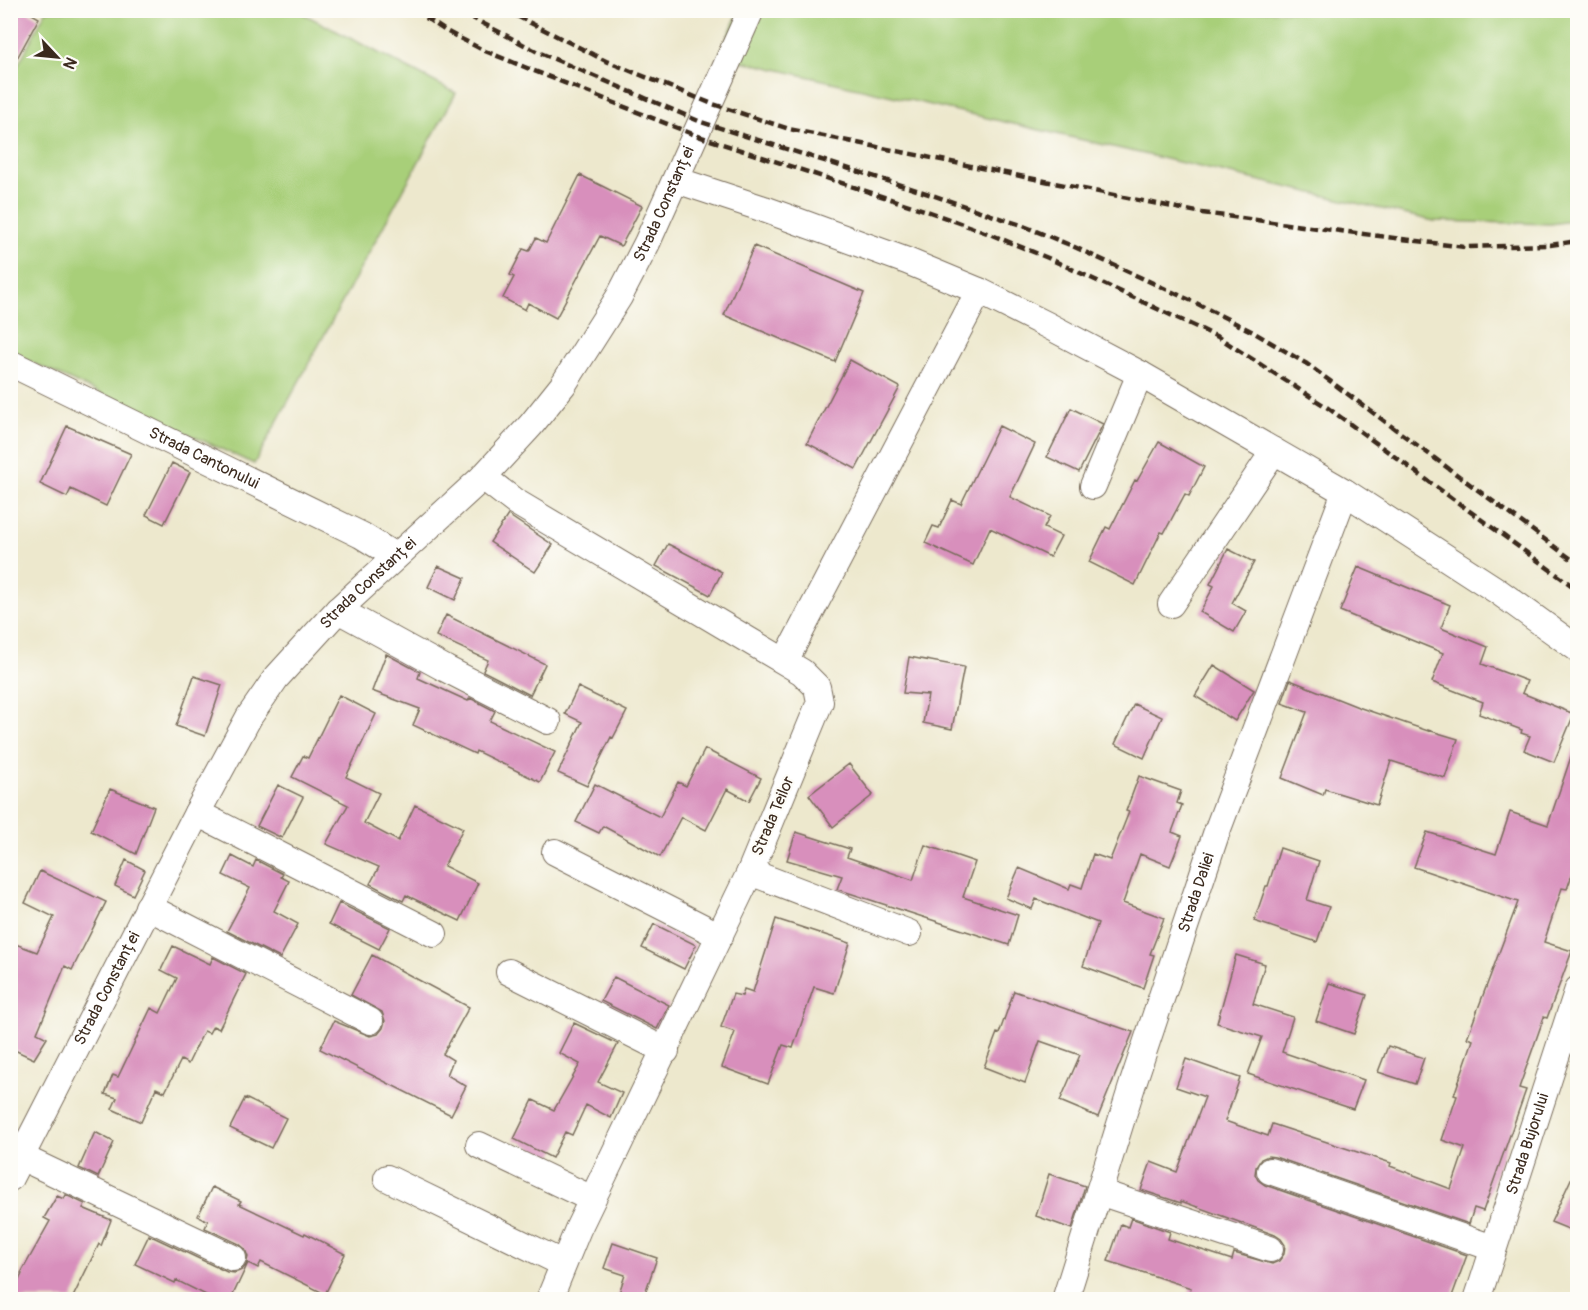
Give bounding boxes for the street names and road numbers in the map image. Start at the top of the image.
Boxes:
street label: Strada Constanței [629,143,699,265]
street label: Strada Cantonului [146,423,262,494]
street label: Strada Constanței [316,533,421,633]
street label: Strada Teilor [747,773,799,859]
street label: Strada Daliei [1174,850,1219,935]
street label: Strada Constanței [70,928,145,1049]
street label: Strada Bujorului [1502,1091,1554,1197]

